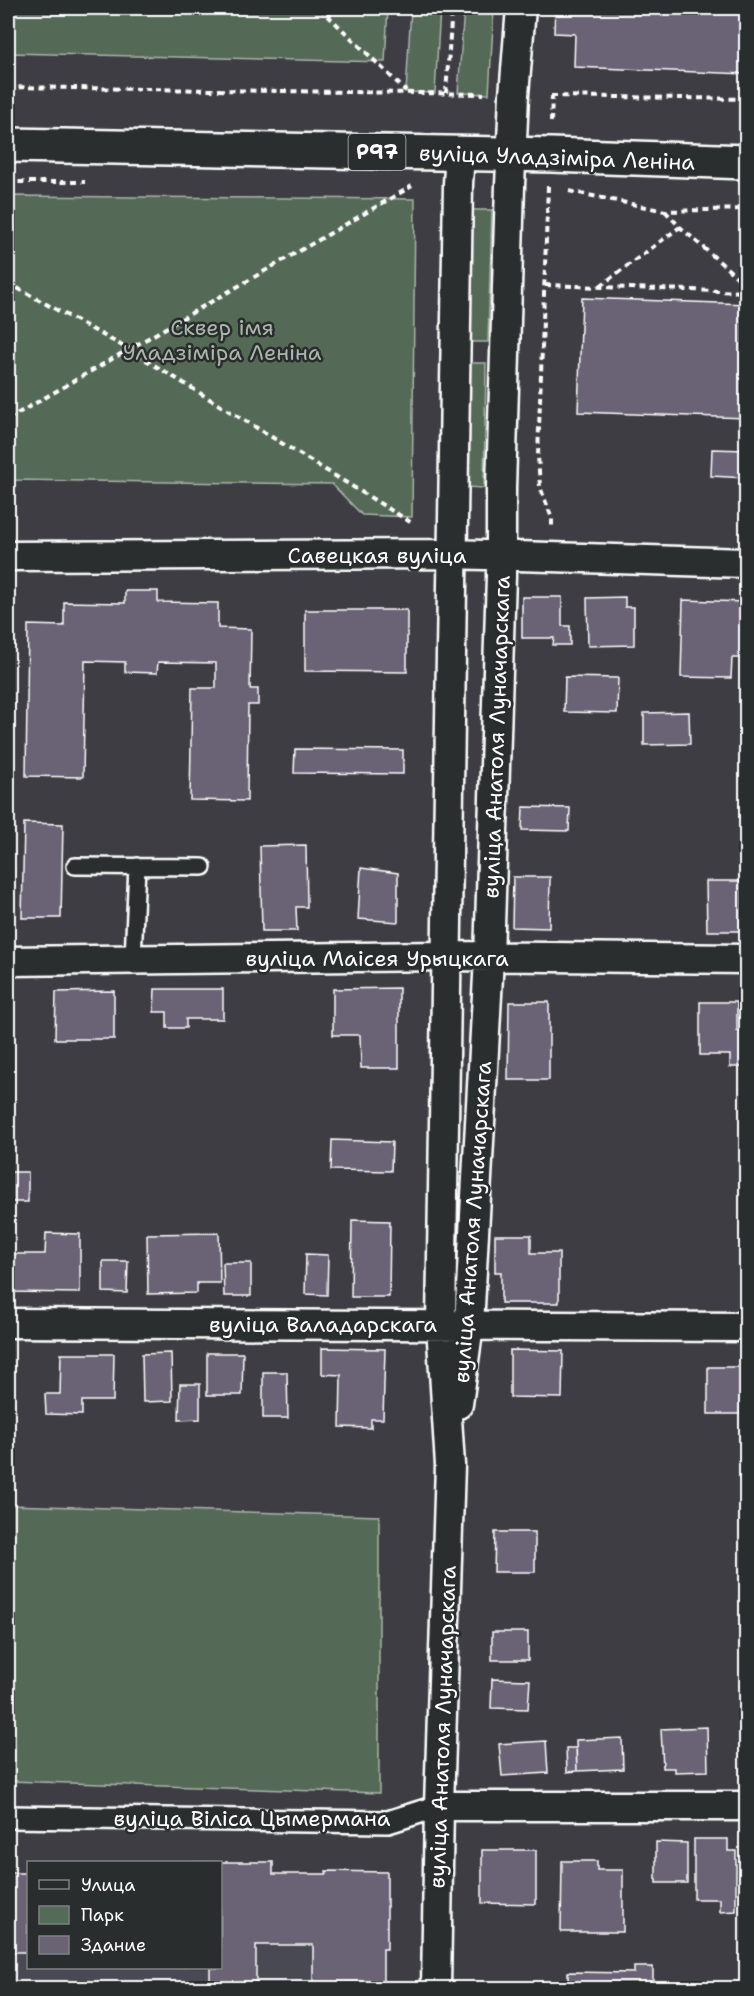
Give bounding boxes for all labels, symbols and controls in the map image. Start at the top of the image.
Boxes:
road number: Р97 [348,134,406,170]
street label: вуліца Уладзіміра Леніна [418,138,696,177]
park label: Сквер імя Уладзіміра Леніна [122,313,322,367]
street label: Савецкая вуліца [288,541,467,570]
street label: вуліца Анатоля Луначарскага [476,575,517,899]
street label: вуліца Маісея Урыцкага [245,944,509,973]
street label: вуліца Анатоля Луначарскага [447,1060,498,1384]
street label: вуліца Валадарскага [209,1310,437,1339]
street label: вуліца Анатоля Луначарскага [422,1565,463,1889]
street label: вуліца Віліса Цымермана [114,1804,391,1833]
legend [27,1861,222,1969]
text: Улица [81,1873,135,1897]
text: Парк [81,1903,124,1927]
text: Здание [81,1933,146,1957]

